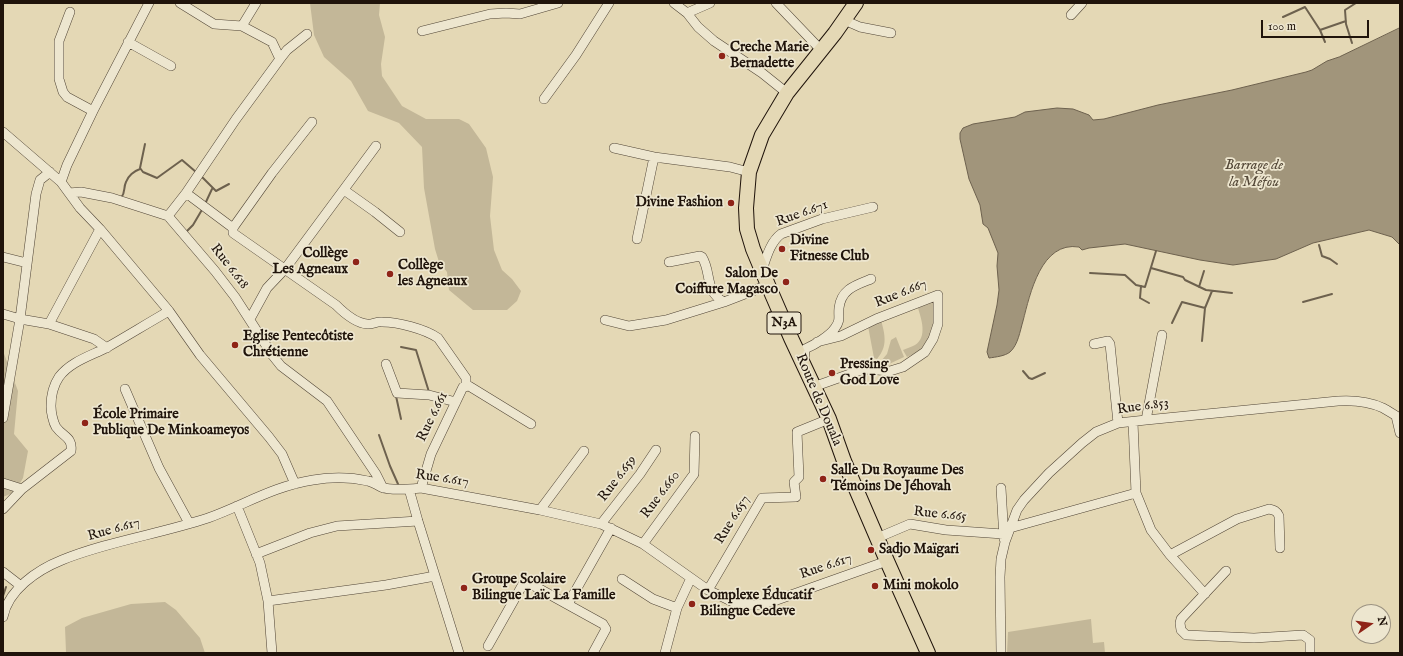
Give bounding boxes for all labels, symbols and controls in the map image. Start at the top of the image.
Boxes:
scale bar [1263,12,1371,38]
text: 100 m [1268,19,1296,34]
place label: Creche Marie Bernadette [730,40,809,72]
marker: Creche Marie Bernadette [717,51,727,61]
water label: Barrage de la Méfou [1225,157,1283,192]
place label: Divine Fashion [635,195,723,211]
street label: Rue 6.671 [774,197,830,231]
marker: Divine Fashion [726,198,736,208]
place label: Divine Fitnesse Club [790,233,869,266]
street label: Rue 6.618 [206,241,252,293]
marker: Divine Fitnesse Club [777,244,787,254]
place label: Collège Les Agneaux [272,246,348,278]
marker: Collège Les Agneaux [351,257,361,267]
place label: Collège les Agneaux [398,258,467,290]
place label: Salon De Coiffure Magasco [675,266,778,298]
marker: Collège les Agneaux [385,269,395,279]
street label: Rue 6.667 [873,276,929,312]
marker: Salon De Coiffure Magasco [781,277,791,287]
road number: N3A [767,312,801,334]
place label: Eglise Pentecôtiste Chrétienne [243,329,354,362]
marker: Eglise Pentecôtiste Chrétienne [230,340,240,350]
street label: Route de Douala [791,351,845,449]
place label: Pressing God Love [840,357,899,390]
marker: Pressing God Love [827,368,837,378]
street label: Rue 6.661 [414,389,452,445]
street label: Rue 6.853 [1116,395,1170,419]
place label: École Primaire Publique De Minkoameyos [93,407,249,440]
marker: École Primaire Publique De Minkoameyos [80,418,90,428]
street label: Rue 6.659 [595,453,641,505]
place label: Salle Du Royaume Des Témoins De Jéhovah [831,463,964,496]
street label: Rue 6.617 [414,467,470,491]
street label: Rue 6.660 [638,468,684,522]
marker: Salle Du Royaume Des Témoins De Jéhovah [818,474,828,484]
street label: Rue 6.657 [712,493,754,547]
street label: Rue 6.665 [913,504,967,526]
street label: Rue 6.617 [86,515,142,545]
place label: Sadjo Maïgari [879,542,959,558]
marker: Sadjo Maïgari [866,545,876,555]
street label: Rue 6.617 [798,550,854,584]
place label: Groupe Scolaire Bilingue Laïc La Famille [472,572,616,604]
place label: Mini mokolo [883,578,959,594]
marker: Mini mokolo [870,581,880,591]
marker: Groupe Scolaire Bilingue Laïc La Famille [459,583,469,593]
place label: Complexe Éducatif Bilingue Cedeve [700,588,812,620]
marker: Complexe Éducatif Bilingue Cedeve [687,599,697,609]
north arrow [1351,604,1391,644]
text: N [1374,615,1390,628]

